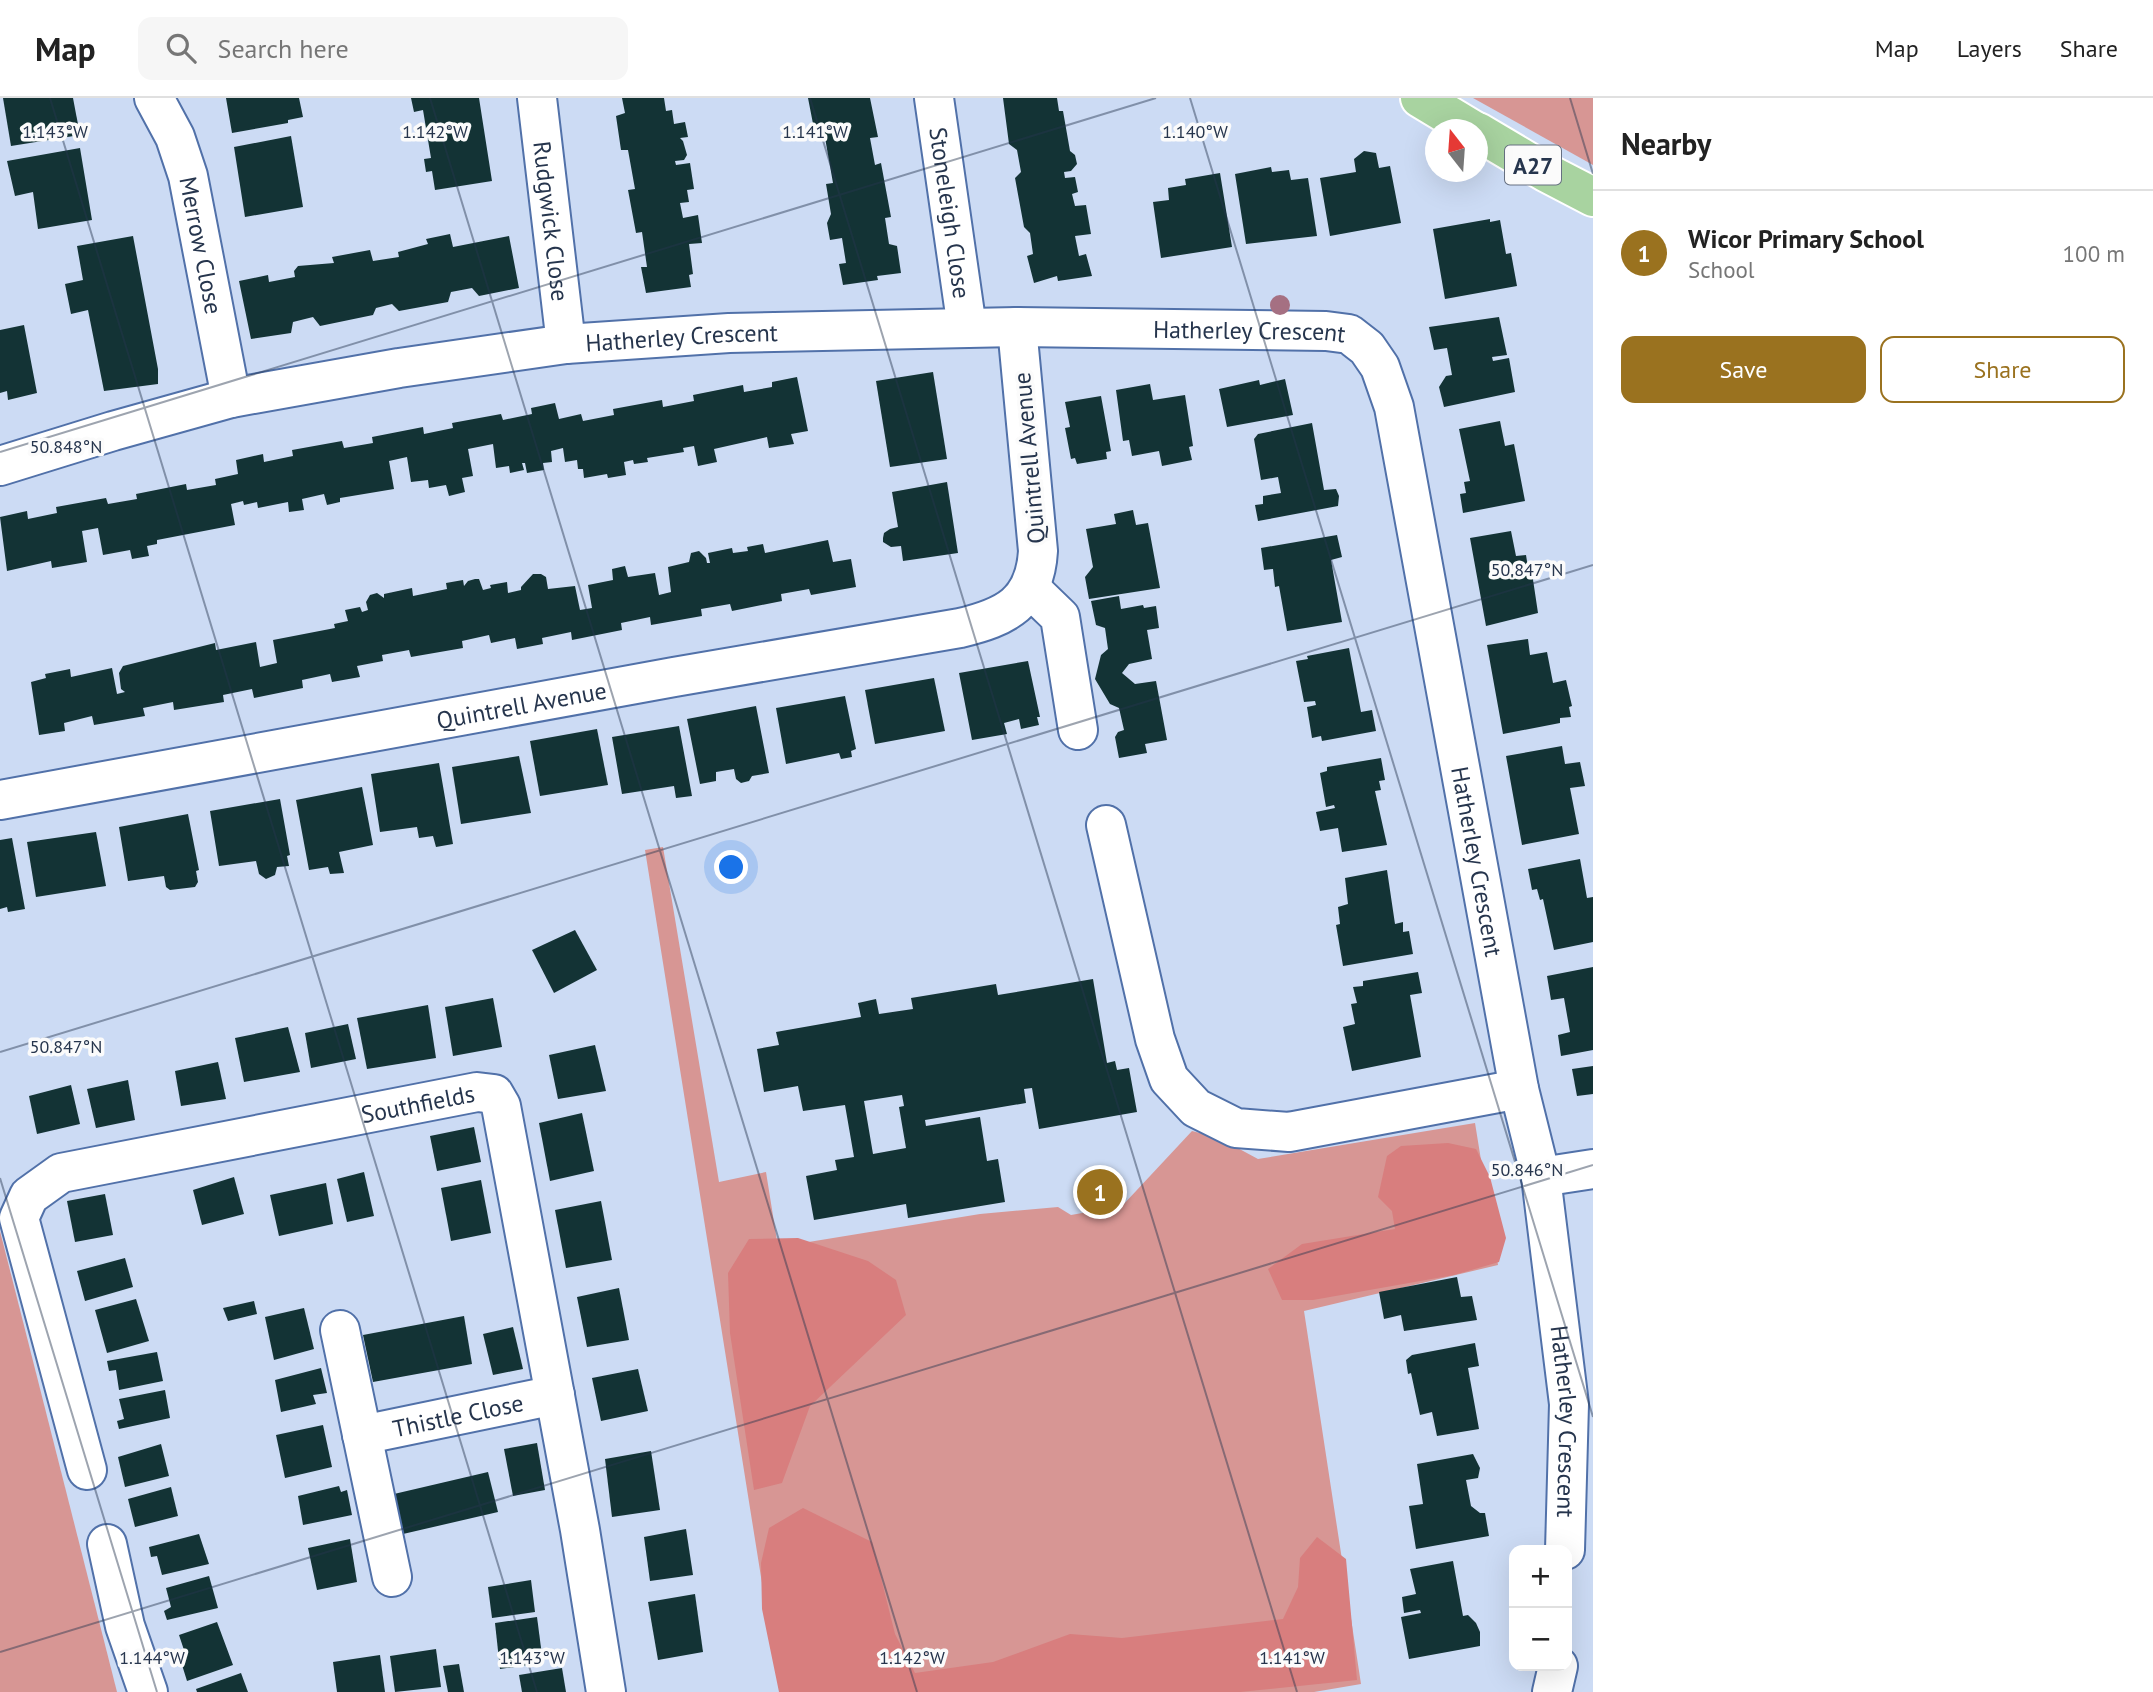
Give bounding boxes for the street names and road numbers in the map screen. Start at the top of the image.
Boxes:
street label: Stoneleigh Close [923,125,978,301]
street label: Rudgwick Close [527,139,576,303]
road number: A27 [1505,146,1561,184]
street label: Merrow Close [173,174,230,317]
street label: Hatherley Crescent [1153,313,1348,349]
street label: Hatherley Crescent [584,316,778,358]
street label: Quintrell Avenue [1006,371,1052,545]
street label: Quintrell Avenue [434,674,609,736]
street label: Hatherley Crescent [1445,764,1510,959]
street label: Southfields [358,1077,477,1130]
street label: Hatherley Crescent [1544,1324,1585,1518]
street label: Thistle Close [390,1386,526,1444]

